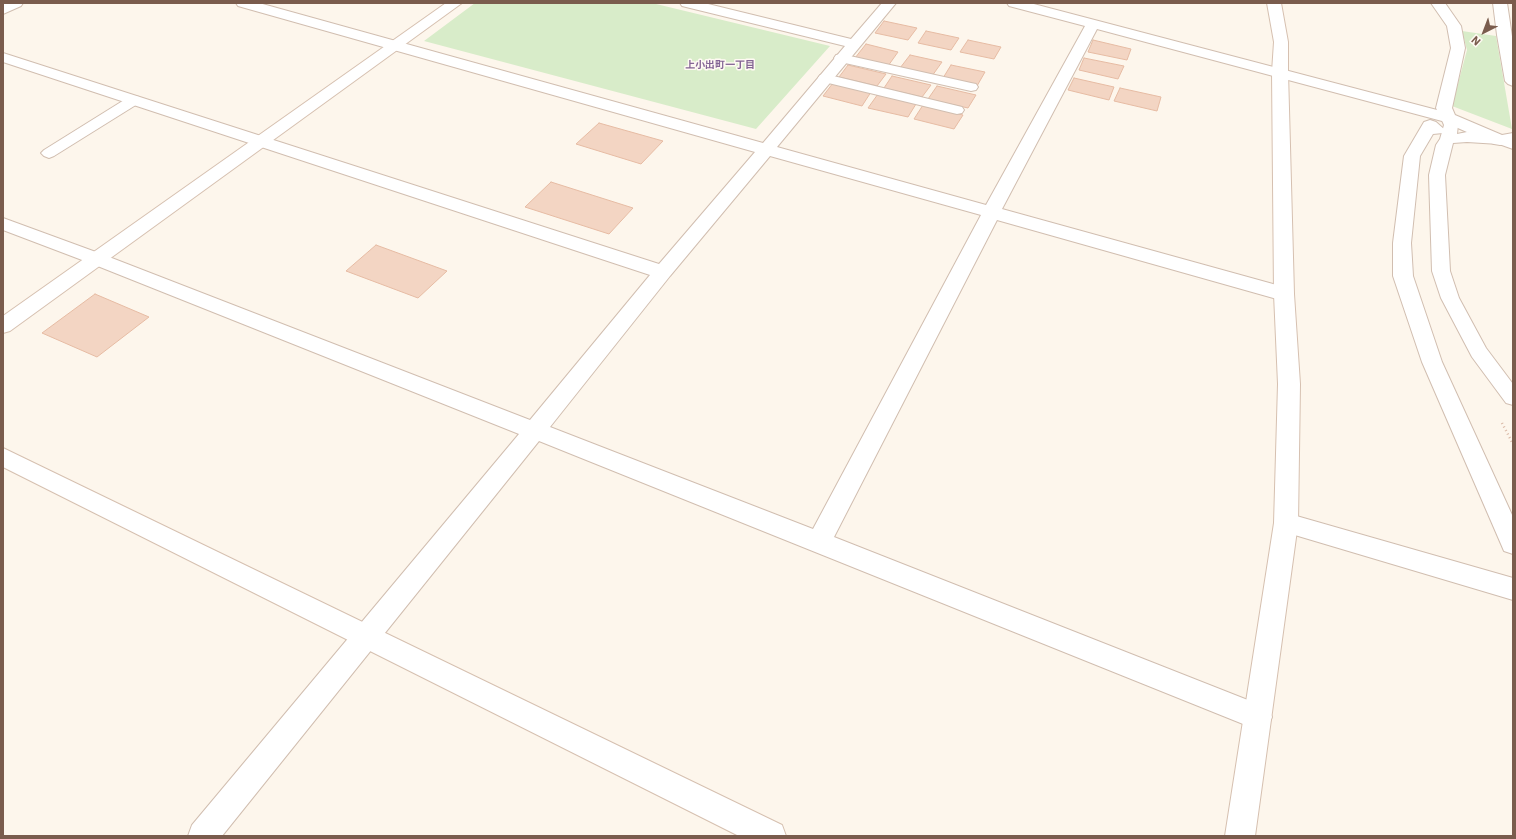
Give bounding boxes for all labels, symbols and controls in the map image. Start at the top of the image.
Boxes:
north arrow [1464,12,1504,52]
text: N [1468,33,1484,49]
district label: 上小出町一丁目 [685,59,755,71]

